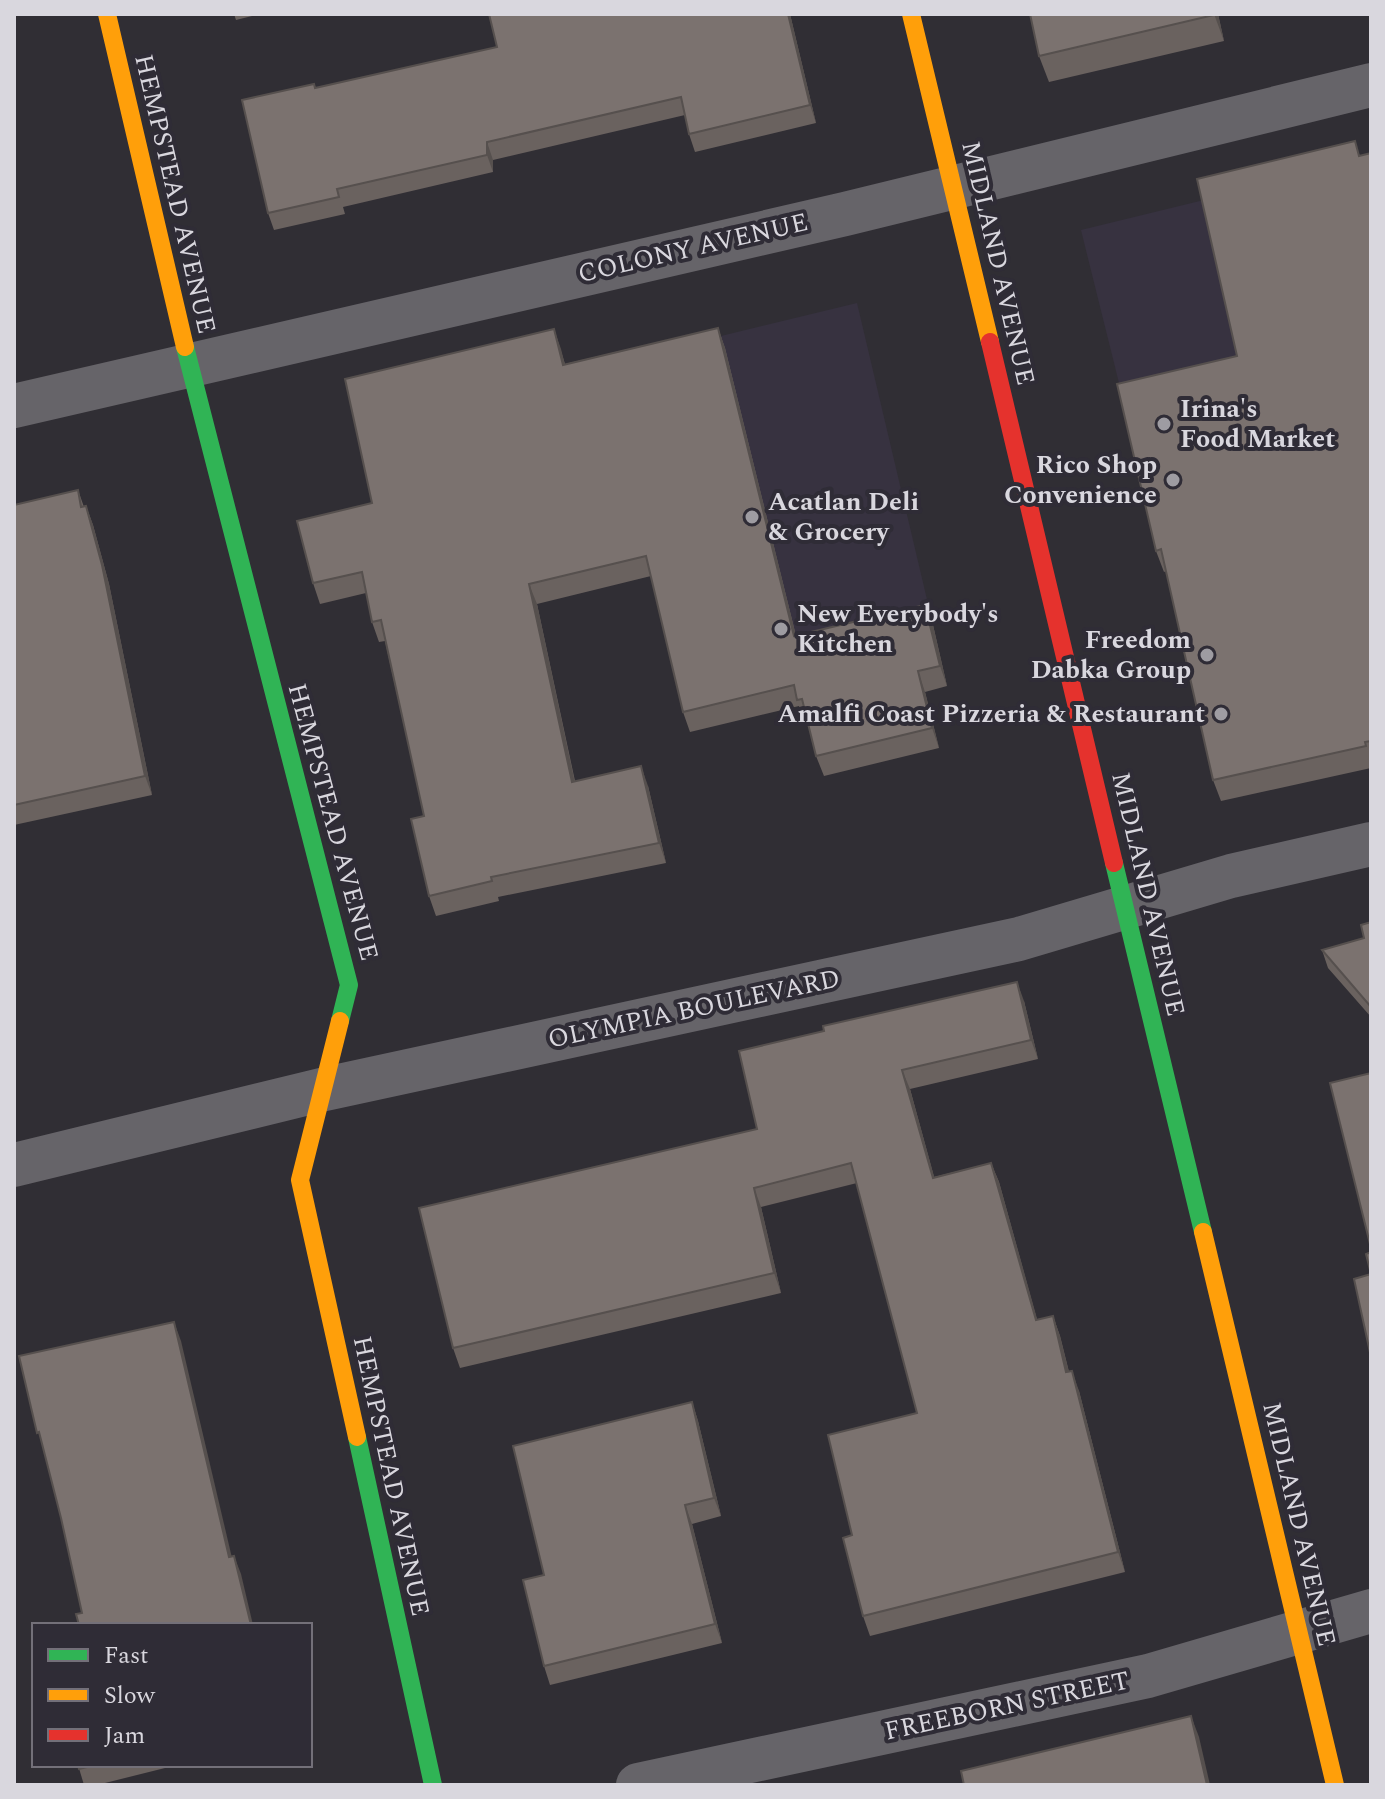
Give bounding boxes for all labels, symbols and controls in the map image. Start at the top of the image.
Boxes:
street label: HEMPSTEAD AVENUE [123,50,227,338]
street label: MIDLAND AVENUE [950,137,1046,389]
street label: COLONY AVENUE [574,202,812,294]
place label: Irina's Food Market [1180,389,1335,459]
marker: Irina's Food Market [1155,415,1173,433]
place label: Rico Shop Convenience [1004,445,1157,515]
marker: Rico Shop Convenience [1164,471,1182,489]
place label: Acatlan Deli & Grocery [768,482,919,552]
marker: Acatlan Deli & Grocery [743,508,761,526]
place label: New Everybody's Kitchen [797,594,999,664]
marker: New Everybody's Kitchen [772,620,790,638]
place label: Freedom Dabka Group [1031,620,1191,690]
marker: Freedom Dabka Group [1198,646,1216,664]
street label: HEMPSTEAD AVENUE [277,679,389,965]
place label: Amalfi Coast Pizzeria & Restaurant [777,694,1205,734]
marker: Amalfi Coast Pizzeria & Restaurant [1212,705,1230,723]
street label: MIDLAND AVENUE [1100,768,1196,1020]
street label: OLYMPIA BOULEVARD [544,958,844,1060]
street label: HEMPSTEAD AVENUE [342,1332,440,1620]
street label: MIDLAND AVENUE [1251,1398,1347,1650]
legend [32,1623,312,1767]
text: Fast [104,1638,149,1674]
street label: FREEBORN STREET [881,1660,1133,1752]
text: Slow [104,1678,156,1714]
text: Jam [104,1718,145,1754]

